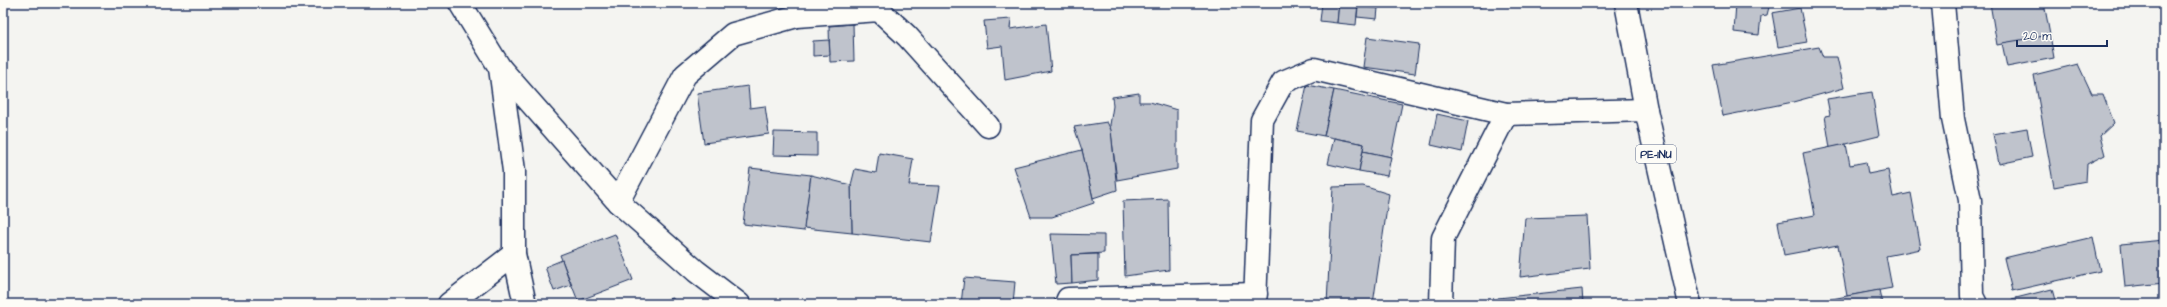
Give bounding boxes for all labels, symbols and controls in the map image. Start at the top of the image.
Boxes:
scale bar [2017,22,2107,48]
text: 20 m [2023,28,2052,45]
road number: PE-1NU [1636,145,1676,163]

